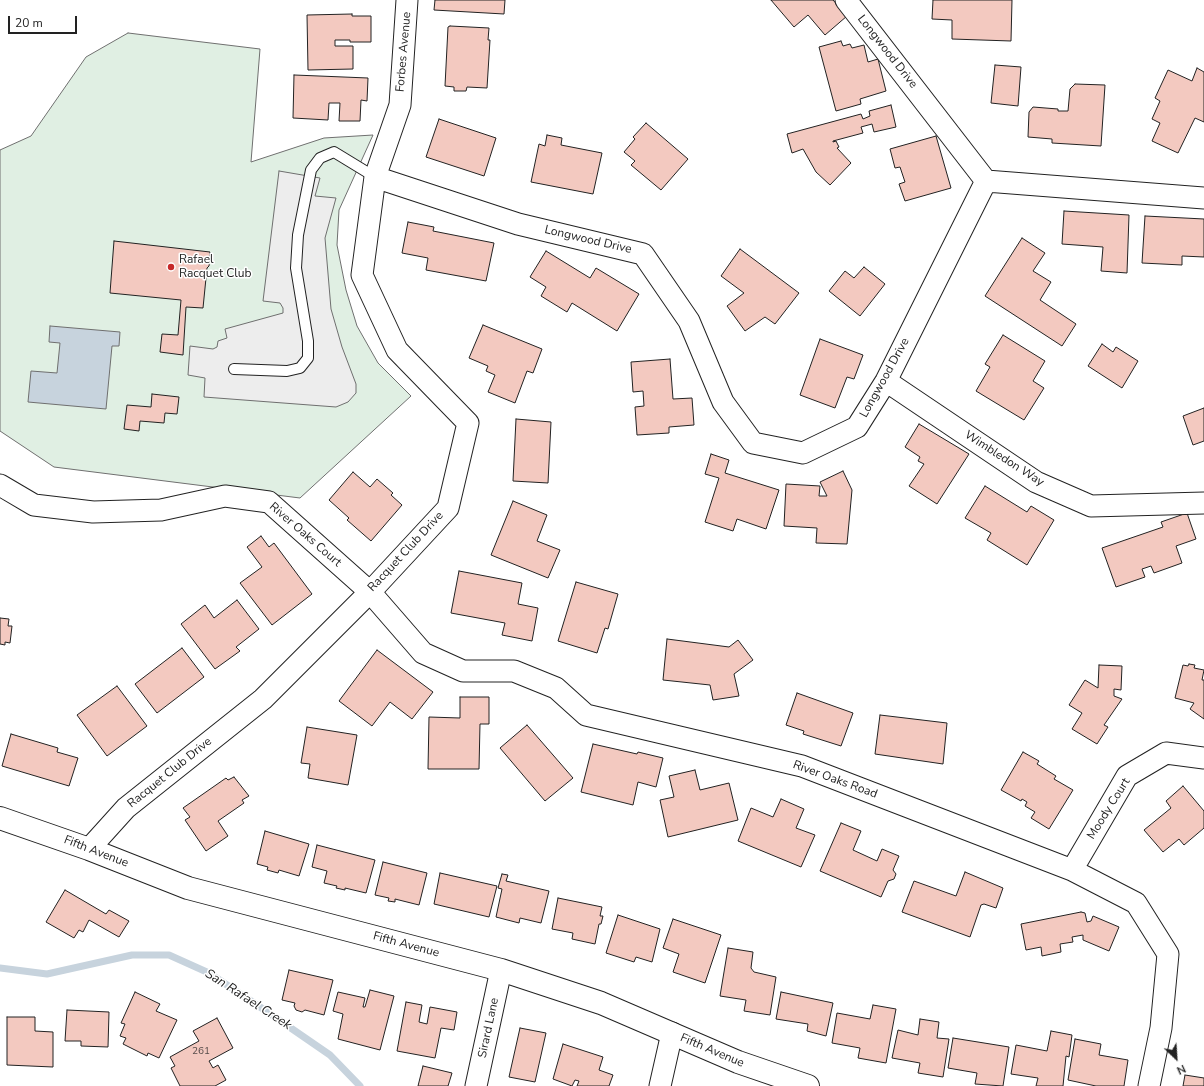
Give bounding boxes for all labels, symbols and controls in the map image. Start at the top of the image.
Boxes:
scale bar [10,8,79,34]
street label: Forbes Avenue [393,11,415,93]
street label: Longwood Drive [854,13,920,91]
text: 20 m [15,15,43,31]
street label: Longwood Drive [543,223,633,257]
place label: Rafael Racquet Club [179,253,252,281]
marker: Rafael Racquet Club [166,262,176,272]
street label: Longwood Drive [857,336,913,420]
street label: Wimbledon Way [962,428,1046,490]
street label: River Oaks Court [266,500,344,570]
street label: Racquet Club Drive [365,509,447,595]
street label: Racquet Club Drive [125,735,215,811]
street label: River Oaks Road [791,758,879,802]
street label: Moody Court [1084,776,1134,842]
street label: Fifth Avenue [62,833,130,871]
street label: Fifth Avenue [371,929,441,961]
water label: San Rafael Creek [202,966,294,1034]
street label: Sirard Lane [476,997,502,1059]
street label: Fifth Avenue [678,1031,746,1071]
north arrow [1156,1038,1196,1078]
house number: 261 [192,1046,210,1058]
text: N [1174,1061,1188,1078]

